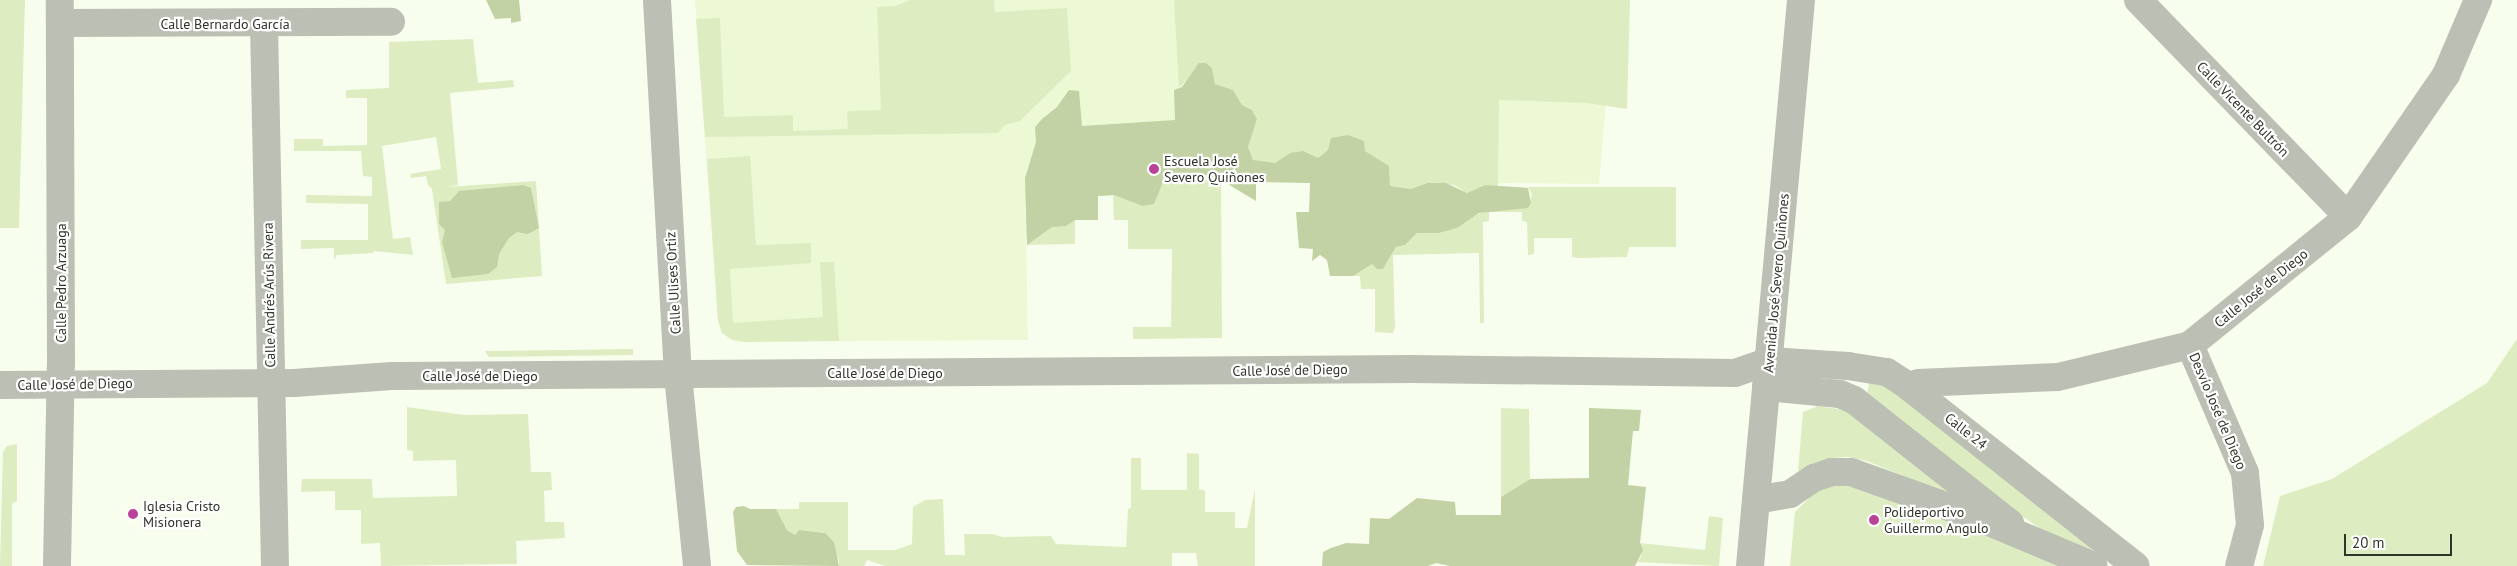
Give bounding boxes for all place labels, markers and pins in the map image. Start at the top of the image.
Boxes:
place label: Escuela José Severo Quiñones [1164,153,1265,186]
marker: Escuela José Severo Quiñones [1148,163,1160,175]
place label: Iglesia Cristo Misionera [143,498,220,530]
place label: Polideportivo Guillermo Angulo [1884,504,1989,536]
marker: Iglesia Cristo Misionera [127,508,139,520]
marker: Polideportivo Guillermo Angulo [1868,514,1880,526]

